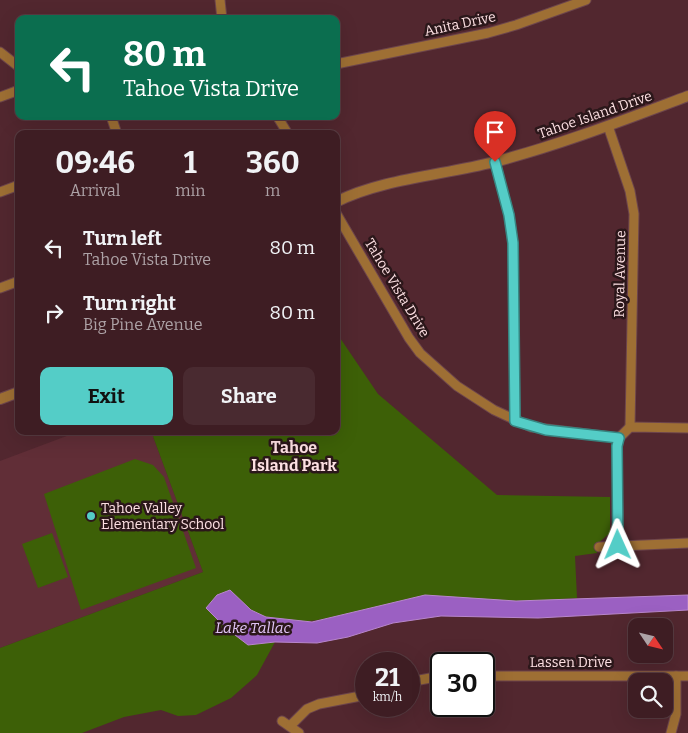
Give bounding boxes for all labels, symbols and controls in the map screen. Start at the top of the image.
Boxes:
street label: Anita Drive [423,8,497,40]
text: 80 m [123,33,206,75]
icon: left [40,35,105,100]
text: Tahoe Vista Drive [123,75,299,102]
street label: Tahoe Island Drive [536,87,654,143]
pin [474,111,516,162]
icon: arrive [481,118,509,146]
text: 09:46 [55,145,135,181]
text: 1 [184,145,197,181]
text: 360 [246,145,300,181]
text: Arrival [70,181,120,200]
text: min [175,181,205,200]
text: m [265,181,280,200]
text: Turn left [83,227,162,250]
street label: Royal Avenue [611,230,629,318]
icon: left [40,234,68,262]
text: 80 m [269,236,315,259]
street label: Tahoe Vista Drive [361,236,433,340]
text: Tahoe Vista Drive [83,250,211,269]
text: Turn right [83,292,176,315]
icon: right [40,299,68,327]
text: 80 m [269,301,315,324]
text: Big Pine Avenue [83,315,202,334]
button: Exit [40,367,173,425]
button: Share [183,367,315,425]
district label: Tahoe Island Park [251,438,337,475]
place label: Tahoe Valley Elementary School [101,500,224,533]
marker: Tahoe Valley Elementary School [85,510,97,522]
position arrow [591,518,643,570]
north arrow [628,618,672,662]
map controls [628,618,673,718]
water label: Lake Tallac [215,619,291,637]
speed limit sign: 30 [430,652,495,717]
street label: Lassen Drive [530,654,612,671]
text: 21 [375,663,400,693]
button: search [628,673,673,718]
text: km/h [373,690,402,704]

